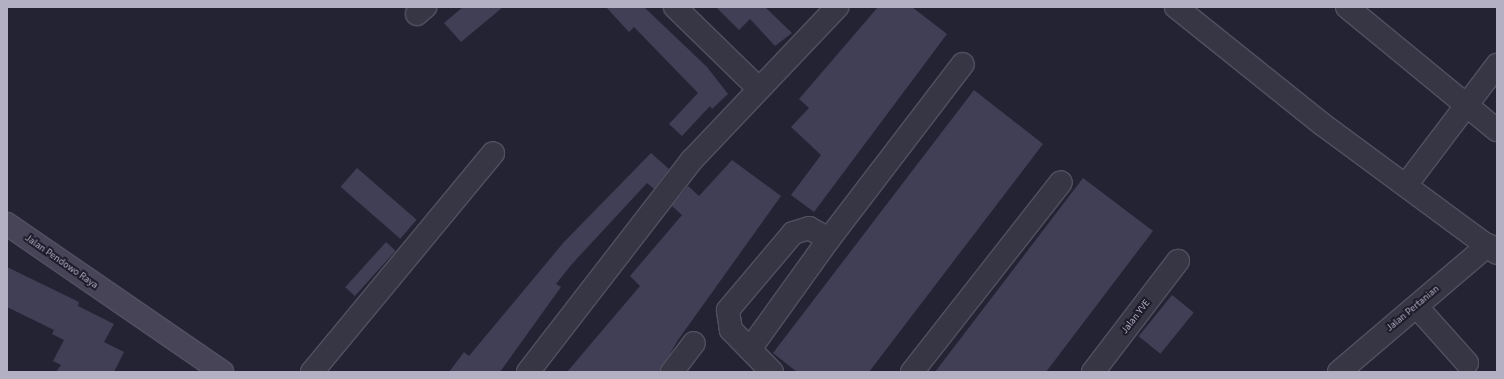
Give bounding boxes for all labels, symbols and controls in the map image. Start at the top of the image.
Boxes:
street label: Jalan Pendowo Raya [22,232,100,292]
street label: Jalan Pertanian [1384,283,1442,335]
street label: Jalan YVE [1119,298,1153,336]

